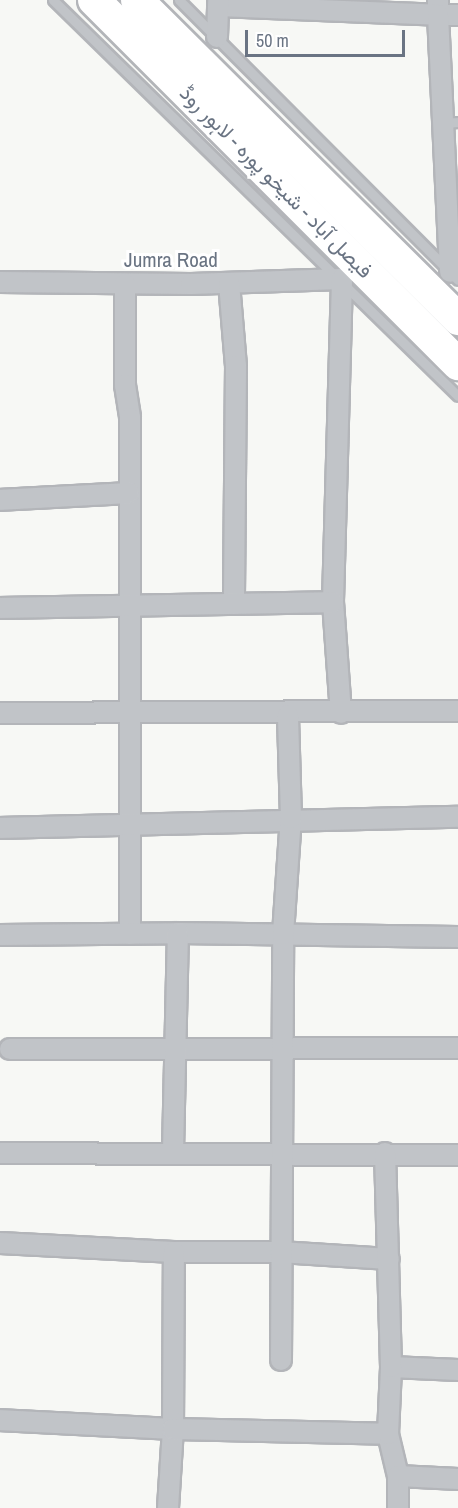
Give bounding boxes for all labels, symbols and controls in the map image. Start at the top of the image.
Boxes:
scale bar [248,18,408,56]
text: 50 m [256,28,289,53]
street label: فیصل آباد - شیخو پورہ - لاہور روڈ [175,81,377,283]
street label: Jumra Road [124,247,218,273]

